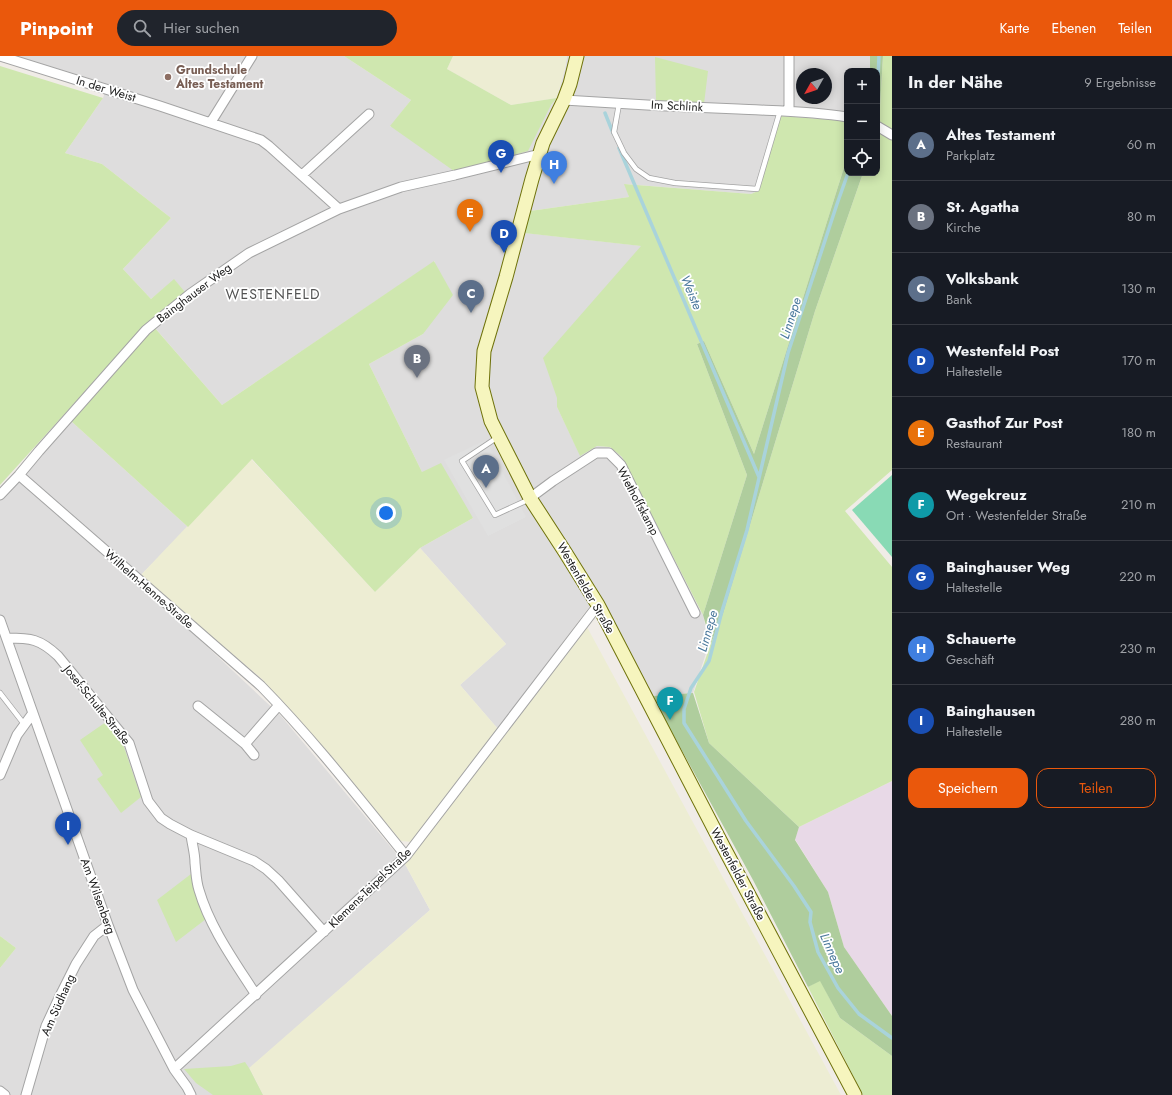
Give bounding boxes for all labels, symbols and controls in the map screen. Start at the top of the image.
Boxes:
search box [117,10,397,46]
text: Pinpoint [20,15,93,42]
icon: search [131,17,153,39]
text: Hier suchen [163,17,240,39]
text: Karte [999,18,1029,38]
text: Ebenen [1051,18,1096,38]
text: Teilen [1118,18,1152,38]
place label: Grundschule Altes Testament [175,61,264,93]
north arrow [796,68,832,104]
map controls [844,68,880,176]
button: + [844,68,880,104]
text: In der Nähe [908,70,1003,94]
street label: In der Weist [74,71,138,107]
marker: Grundschule Altes Testament [163,72,173,82]
text: 9 Ergebnisse [1084,73,1156,92]
street label: Im Schlink [651,96,704,116]
button: − [844,104,880,140]
text: Altes Testament [946,124,1055,146]
text: A [916,135,926,154]
text: 60 m [1127,135,1156,154]
pin: G [488,140,514,173]
button: locate [844,140,880,176]
text: Parkplatz [946,146,995,165]
pin: H [541,151,567,184]
text: St. Agatha [946,196,1019,218]
pin: E [457,199,483,232]
text: B [917,207,925,226]
text: 80 m [1127,207,1156,226]
text: Kirche [946,218,981,237]
pin: D [491,220,517,253]
street label: Bainghauser Weg [153,259,235,327]
text: Volksbank [946,268,1019,290]
water label: Weiste [676,272,707,313]
text: C [916,279,926,298]
text: 130 m [1121,279,1156,298]
pin: C [458,280,484,313]
district label: WESTENFELD [226,284,320,304]
text: Bank [946,290,972,309]
water label: Linnepe [775,295,806,341]
text: Westenfeld Post [946,340,1059,362]
pin: B [404,345,430,378]
text: D [916,351,926,370]
text: 170 m [1121,351,1156,370]
text: Haltestelle [946,362,1002,381]
text: Gasthof Zur Post [946,412,1062,434]
text: E [917,423,925,442]
text: 180 m [1121,423,1156,442]
text: Restaurant [946,434,1002,453]
pin: A [473,455,499,488]
street label: Wiethoffskamp [612,463,664,539]
text: Wegekreuz [946,484,1027,506]
text: F [917,495,925,514]
text: 210 m [1121,495,1156,514]
your location [376,503,396,523]
text: Ort · Westenfelder Straße [946,506,1087,525]
street label: Westenfelder Straße [553,539,619,637]
street label: Wilhelm-Henne-Straße [100,545,198,633]
text: Bainghauser Weg [946,556,1070,578]
text: G [916,567,926,586]
text: 220 m [1119,567,1156,586]
text: Haltestelle [946,578,1002,597]
water label: Linnepe [693,608,723,654]
text: Schauerte [946,628,1016,650]
text: H [916,639,926,658]
text: 230 m [1120,639,1156,658]
text: Geschäft [946,650,994,669]
street label: Josef-Schulte-Straße [58,660,135,749]
pin: F [657,687,683,720]
text: Bainghausen [946,700,1035,722]
text: I [919,711,923,730]
text: 280 m [1120,711,1156,730]
text: Haltestelle [946,722,1002,741]
button: Speichern [908,768,1028,808]
button: Teilen [1036,768,1156,808]
pin: I [55,812,81,845]
street label: Westenfelder Straße [706,824,770,924]
street label: Klemens-Teipel-Straße [324,844,416,932]
street label: Am Wilsenberg [76,855,120,937]
water label: Linnepe [815,930,850,977]
street label: Am Südhang [36,971,80,1039]

